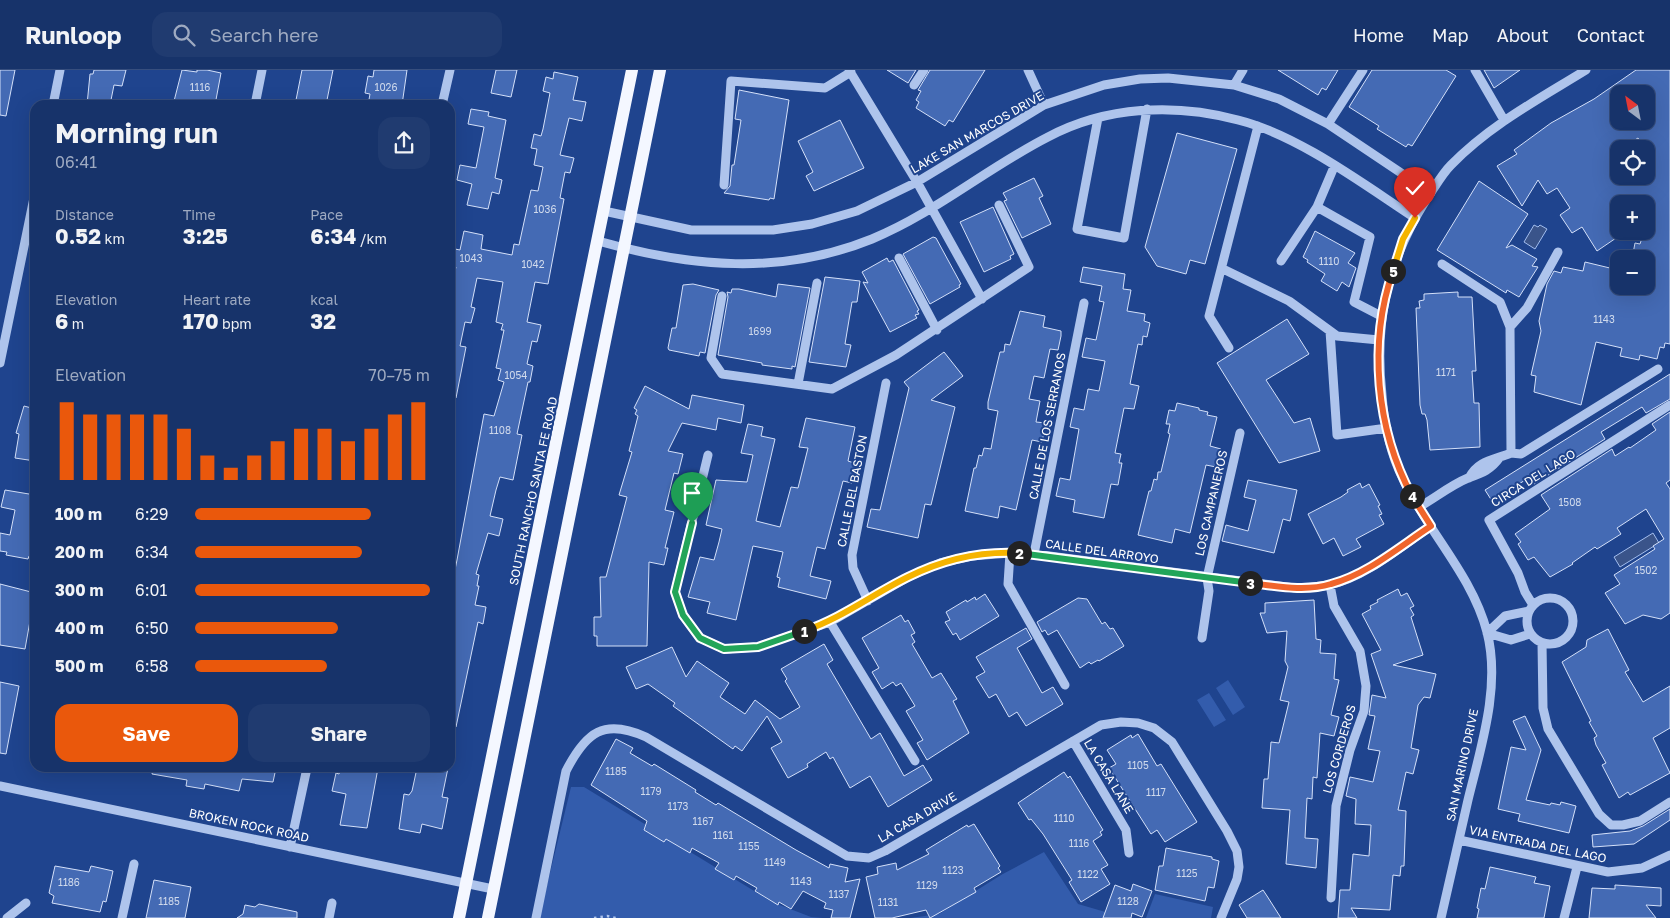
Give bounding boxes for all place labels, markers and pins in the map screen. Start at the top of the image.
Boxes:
pin [1394,167,1436,218]
pin: 5 [1380,258,1406,284]
pin [671,472,713,523]
pin: 4 [1400,484,1424,508]
pin: 2 [1006,540,1032,566]
pin: 3 [1238,570,1262,596]
pin: 1 [792,618,816,644]

